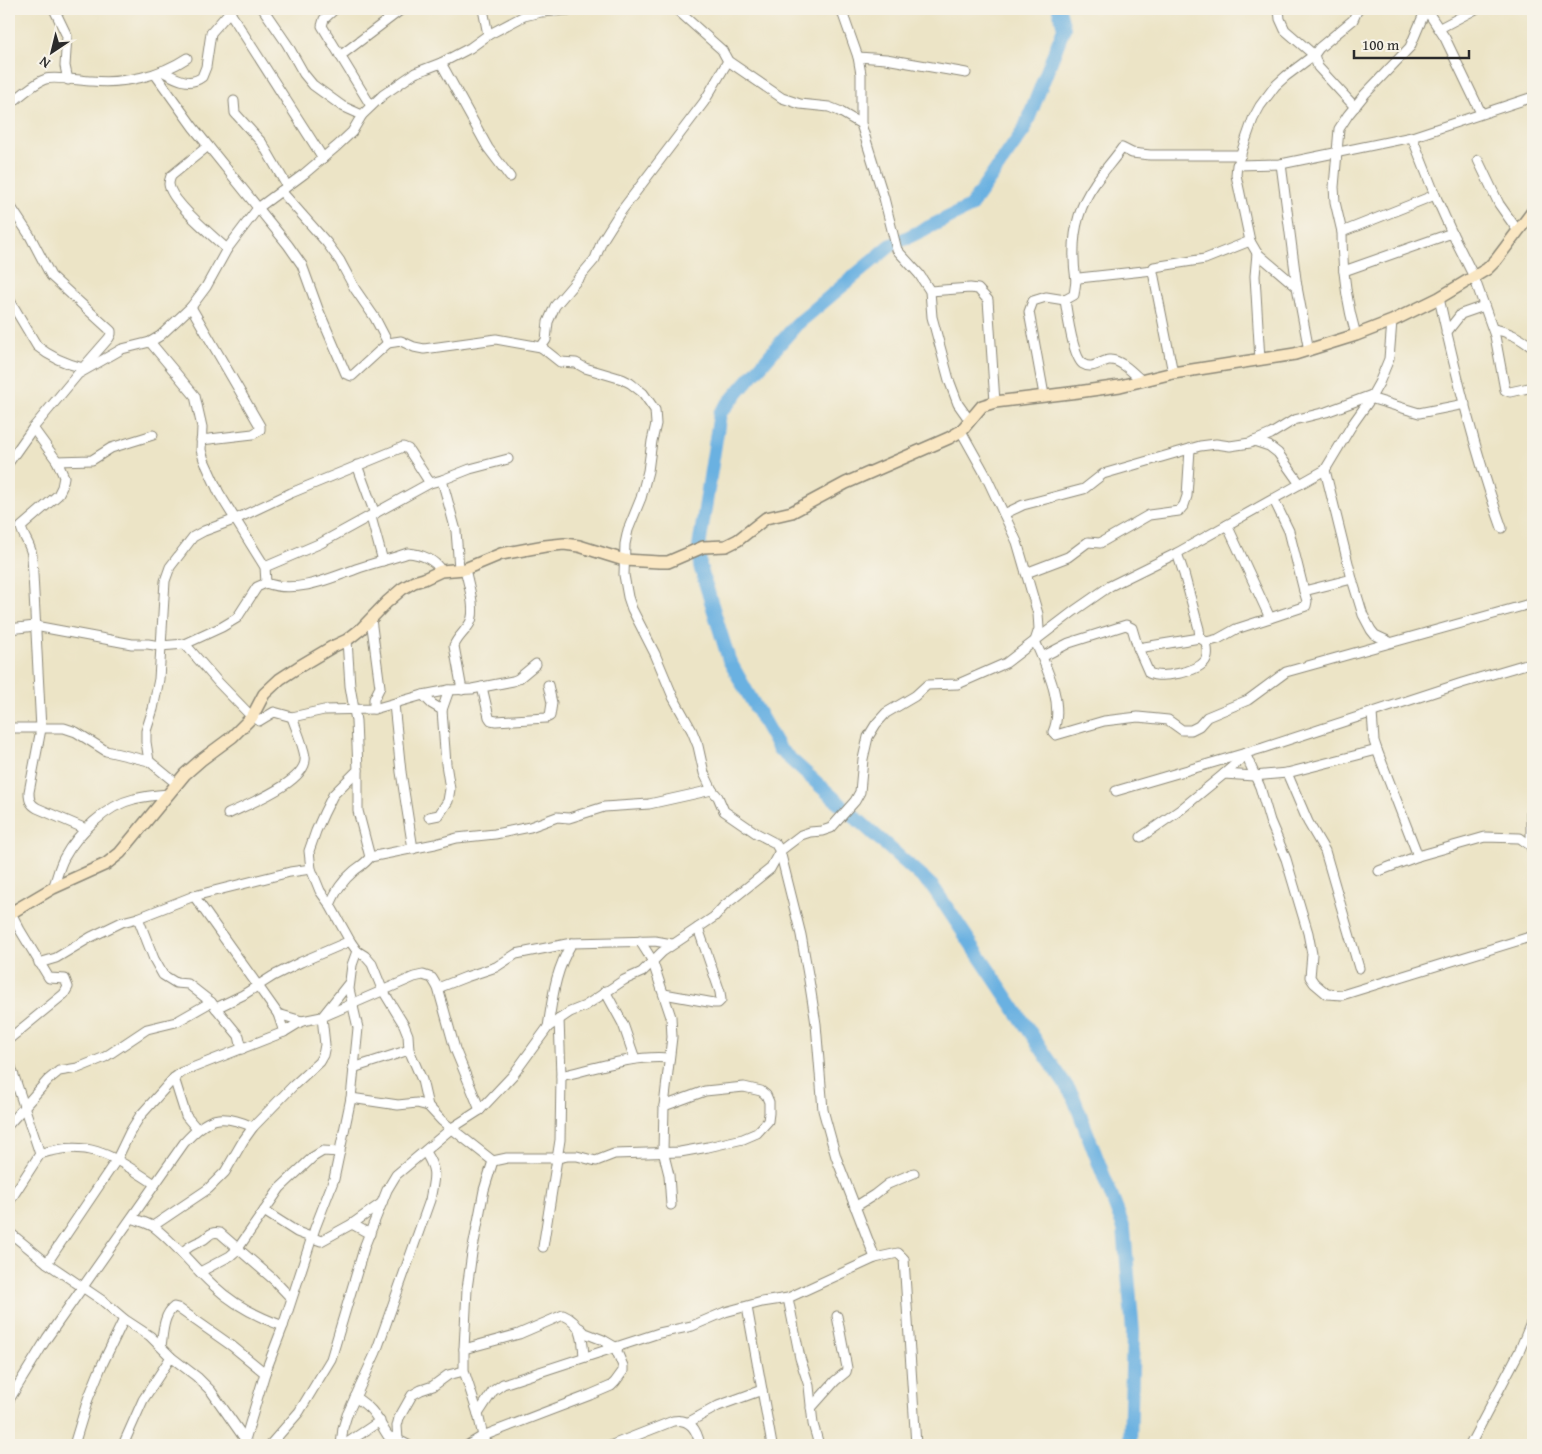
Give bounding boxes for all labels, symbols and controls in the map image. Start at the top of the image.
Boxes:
north arrow [28,28,78,78]
scale bar [1354,28,1470,60]
text: 100 m [1362,34,1400,55]
text: N [34,51,54,74]

